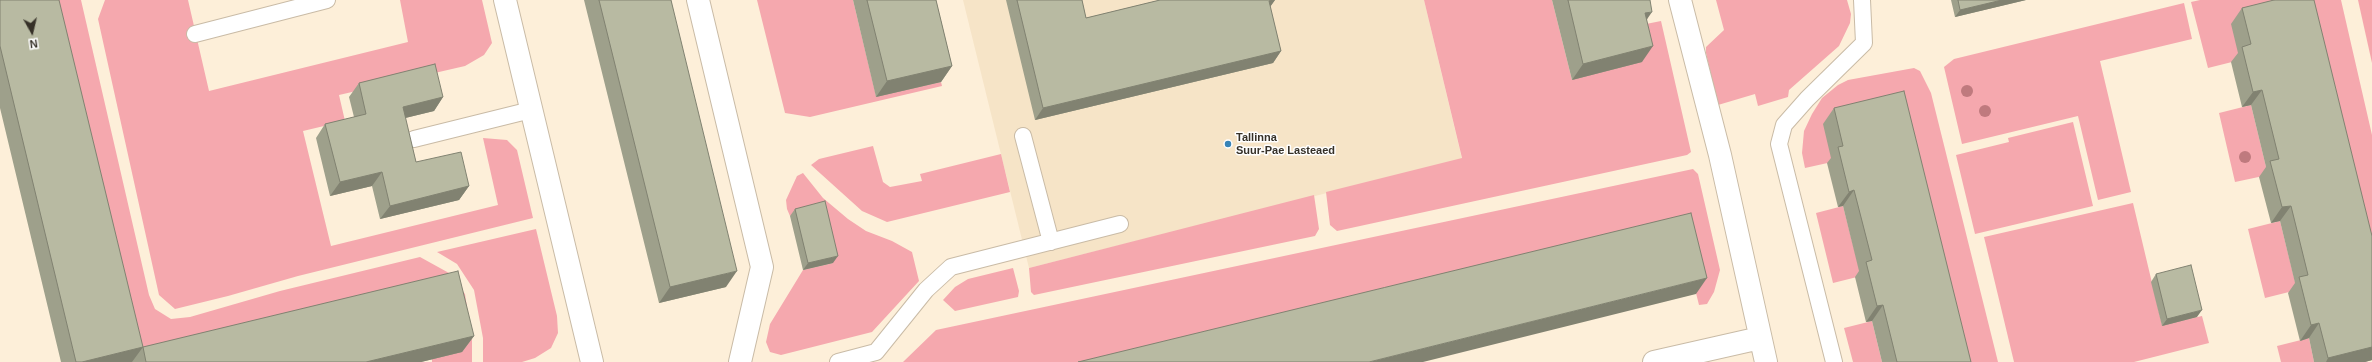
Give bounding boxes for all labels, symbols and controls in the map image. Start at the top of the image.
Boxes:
north arrow [12,12,52,52]
text: N [29,37,38,50]
place label: Tallinna Suur-Pae Lasteaed [1236,131,1335,157]
marker: Tallinna Suur-Pae Lasteaed [1223,139,1233,149]

